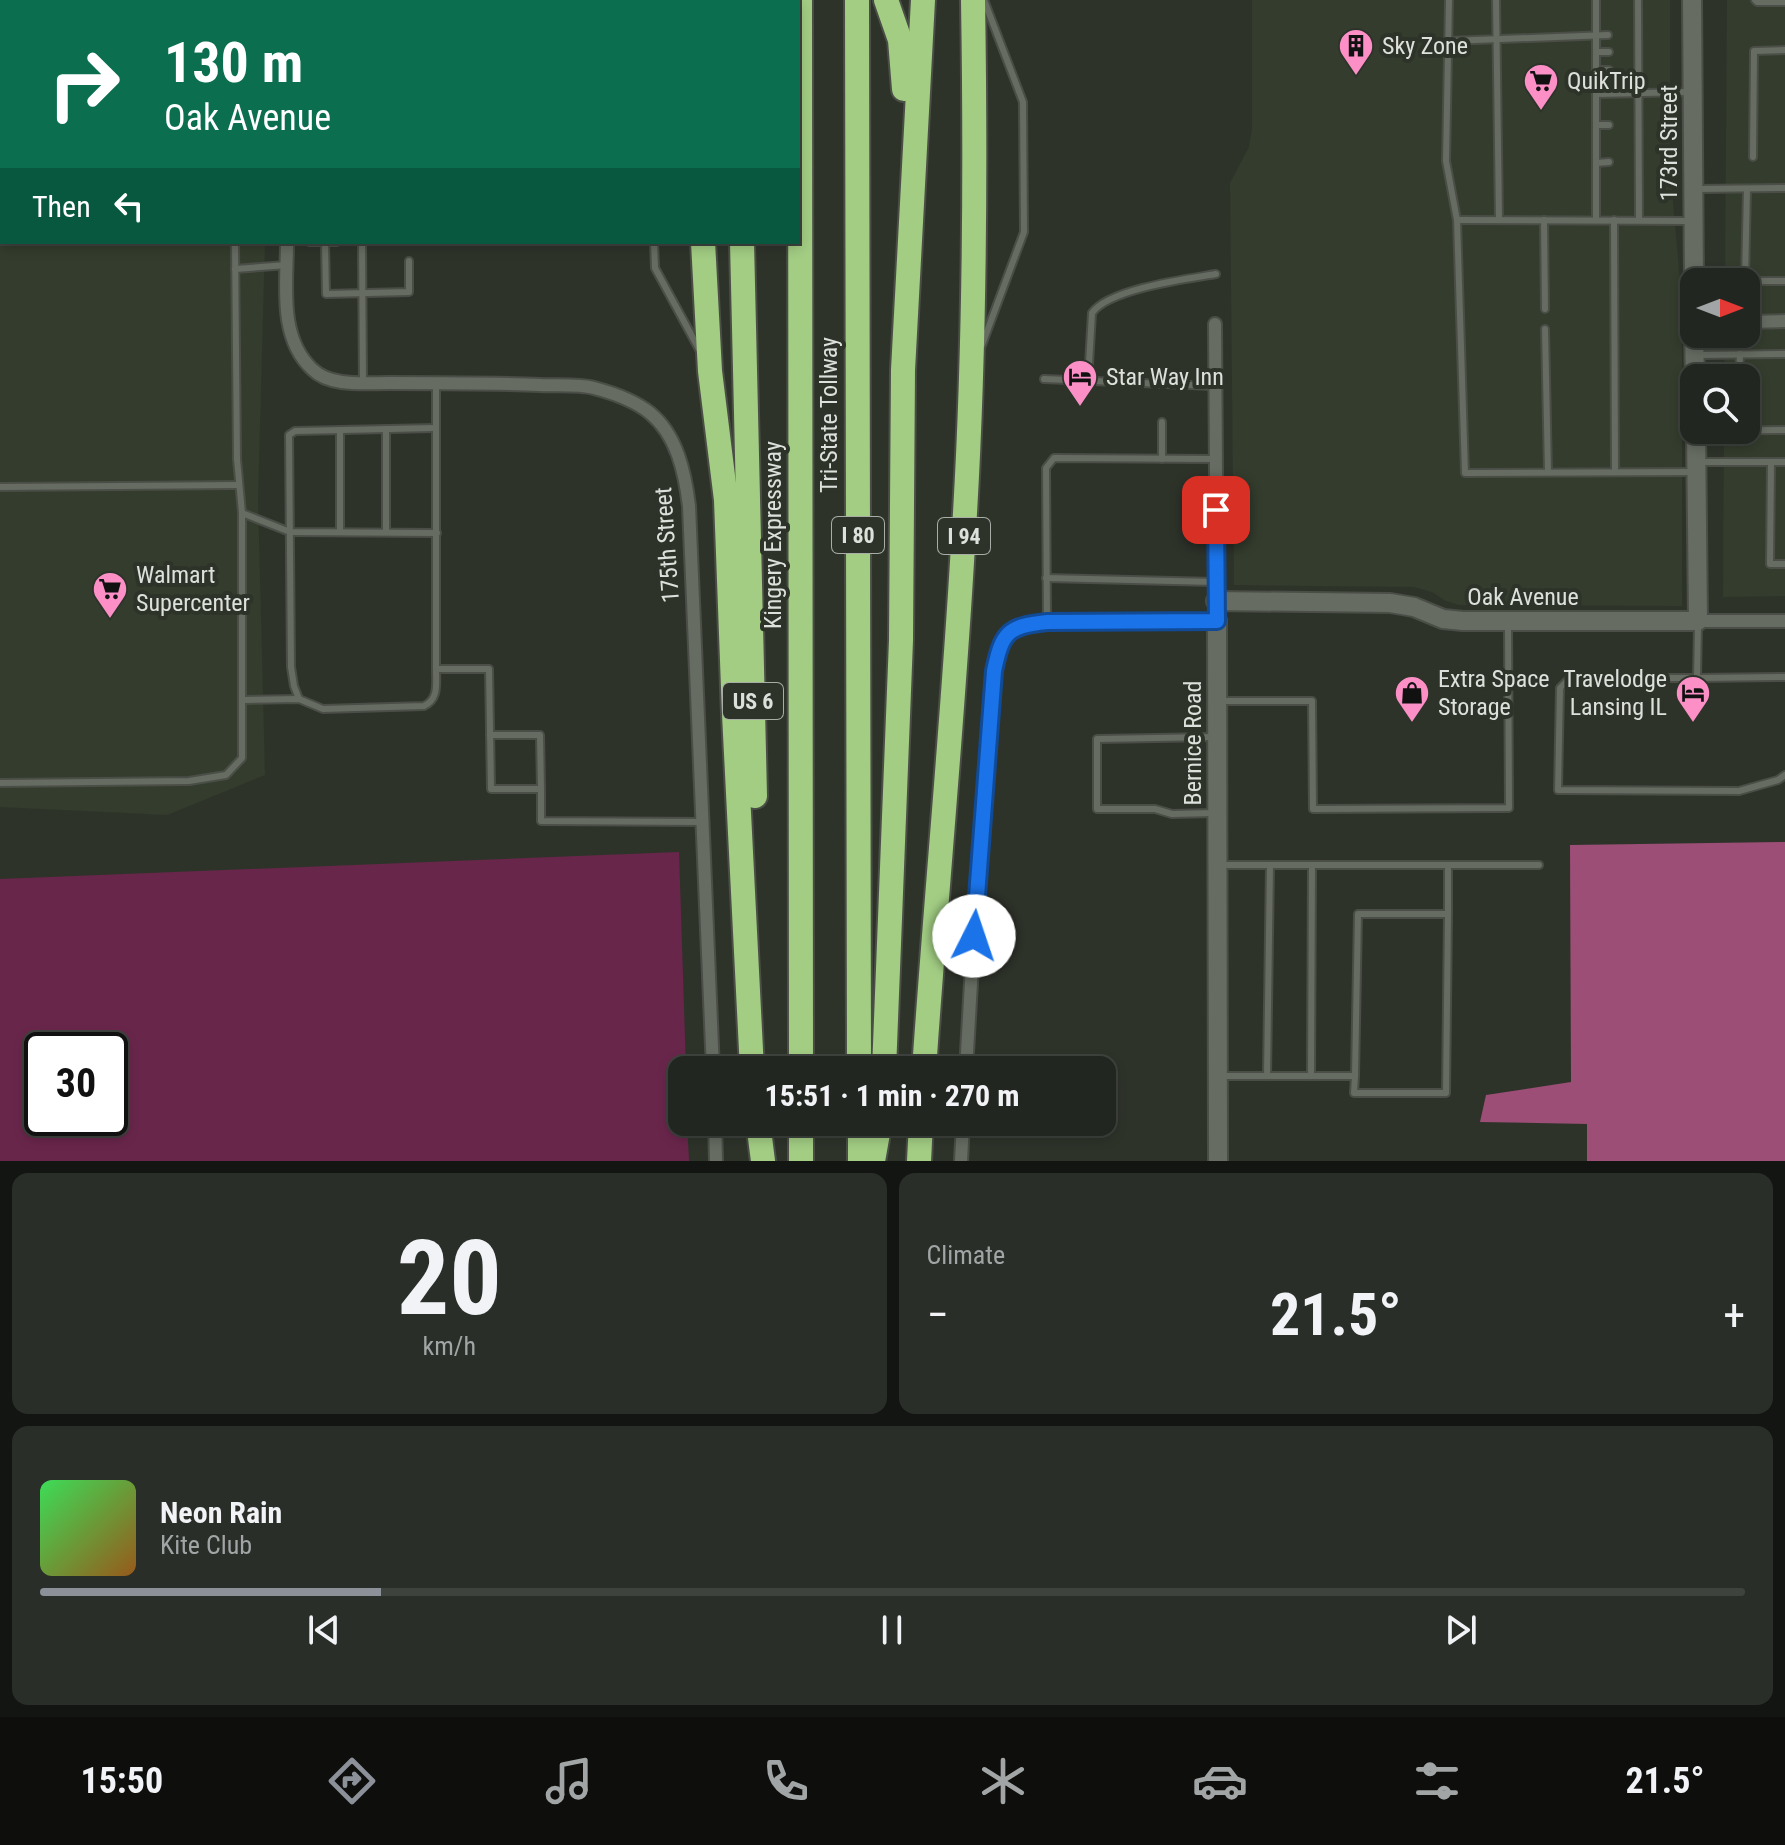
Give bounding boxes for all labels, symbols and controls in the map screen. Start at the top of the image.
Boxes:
building icon: Sky Zone [1337,27,1375,77]
text: 130 m [164,30,303,96]
icon: right [32,32,136,136]
place label: Sky Zone [1382,32,1468,60]
supermarket icon: QuikTrip [1522,62,1560,112]
place label: QuikTrip [1567,67,1646,95]
street label: 173rd Street [1655,85,1683,201]
text: Oak Avenue [164,97,331,139]
icon: left [107,184,151,228]
text: Then [32,189,91,224]
north arrow [1680,268,1760,348]
map controls [1680,268,1760,444]
street label: Tri-State Tollway [815,337,843,493]
hotel icon: Star Way Inn [1061,358,1099,408]
place label: Star Way Inn [1106,363,1224,391]
button: search [1680,364,1760,444]
street label: Kingery Expressway [759,441,787,629]
pin [1182,476,1250,544]
street label: 175th Street [649,486,685,604]
icon: arrive [1194,488,1238,532]
road number: I 80 [832,517,884,553]
road number: I 94 [938,518,990,554]
place label: Walmart Supercenter [136,561,250,617]
supermarket icon: Walmart Supercenter [91,570,129,620]
street label: Oak Avenue [1467,583,1579,611]
place label: Extra Space Storage [1438,665,1550,721]
place label: Travelodge Lansing IL [1563,665,1667,721]
shop icon: Extra Space Storage [1393,674,1431,724]
hotel icon: Travelodge Lansing IL [1674,674,1712,724]
street label: Bernice Road [1179,681,1207,805]
road number: US 6 [723,683,783,719]
position arrow [932,894,1016,978]
speed limit sign: 30 [24,1032,128,1136]
text: 15:51 · 1 min · 270 m [765,1078,1019,1113]
text: 20 [397,1218,502,1339]
text: Climate [927,1240,1005,1270]
text: 21.5° [1270,1279,1402,1350]
text: − [927,1289,949,1341]
text: + [1723,1289,1745,1341]
text: km/h [423,1331,476,1361]
text: Neon Rain [160,1495,282,1530]
text: Kite Club [160,1530,252,1560]
icon: previous [302,1608,346,1652]
icon: pause [870,1608,914,1652]
icon: next [1439,1608,1483,1652]
icon: directions [324,1753,380,1809]
icon: music [541,1753,597,1809]
icon: phone [758,1753,814,1809]
icon: climate [975,1753,1031,1809]
icon: car [1192,1753,1248,1809]
icon: filters [1409,1753,1465,1809]
text: 15:50 [80,1760,163,1802]
text: 21.5° [1625,1760,1704,1802]

